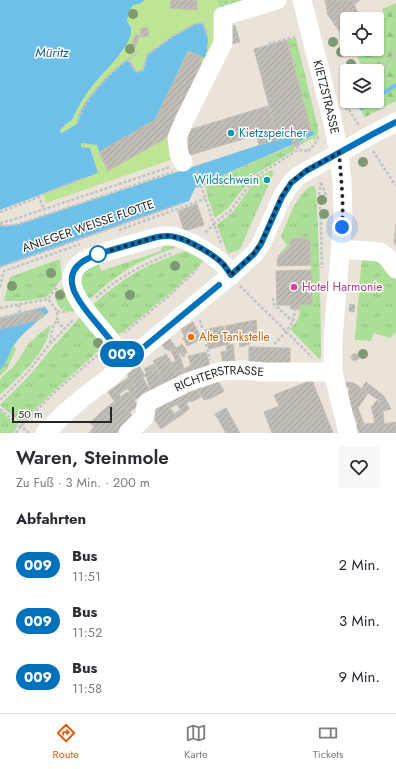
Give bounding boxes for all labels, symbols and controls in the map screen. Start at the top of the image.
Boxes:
map controls [340,12,384,108]
button: locate [340,12,384,56]
water label: Müritz [35,43,70,62]
street label: KIETZSTRASSE [309,58,344,136]
button: layers [340,64,384,108]
place label: Kietzspeicher [239,124,308,142]
marker: Kietzspeicher [226,128,236,138]
place label: Wildschwein [194,171,259,189]
marker: Wildschwein [262,175,272,185]
street label: ANLEGER WEISSE FLOTTE [20,195,156,257]
your location [332,217,352,237]
unlabelled marker [89,245,107,263]
place label: Hotel Harmonie [302,278,383,296]
marker: Hotel Harmonie [289,282,299,292]
place label: Alte Tankstelle [199,328,270,346]
marker: Alte Tankstelle [186,332,196,342]
line badge: 009 [99,341,145,367]
text: 009 [108,344,136,364]
street label: RICHTERSTRASSE [171,361,265,396]
scale bar [12,405,112,424]
text: 50 m [18,406,43,422]
text: Waren, Steinmole [16,444,169,471]
button: heart [338,446,380,488]
text: Zu Fuß · 3 Min. · 200 m [16,473,150,492]
text: Abfahrten [16,508,86,530]
text: Bus [72,545,97,567]
text: 2 Min. [339,554,380,576]
text: 009 [24,555,52,575]
text: 11:51 [72,567,101,586]
text: Bus [72,601,97,623]
text: 3 Min. [339,610,380,632]
text: 009 [24,611,52,631]
text: 11:52 [72,623,102,642]
text: Bus [72,657,97,679]
text: 9 Min. [338,666,380,688]
text: 009 [24,667,52,687]
text: 11:58 [72,679,102,698]
tab: Route [53,722,79,762]
tab: Karte [184,722,208,762]
tab: Tickets [313,722,343,762]

